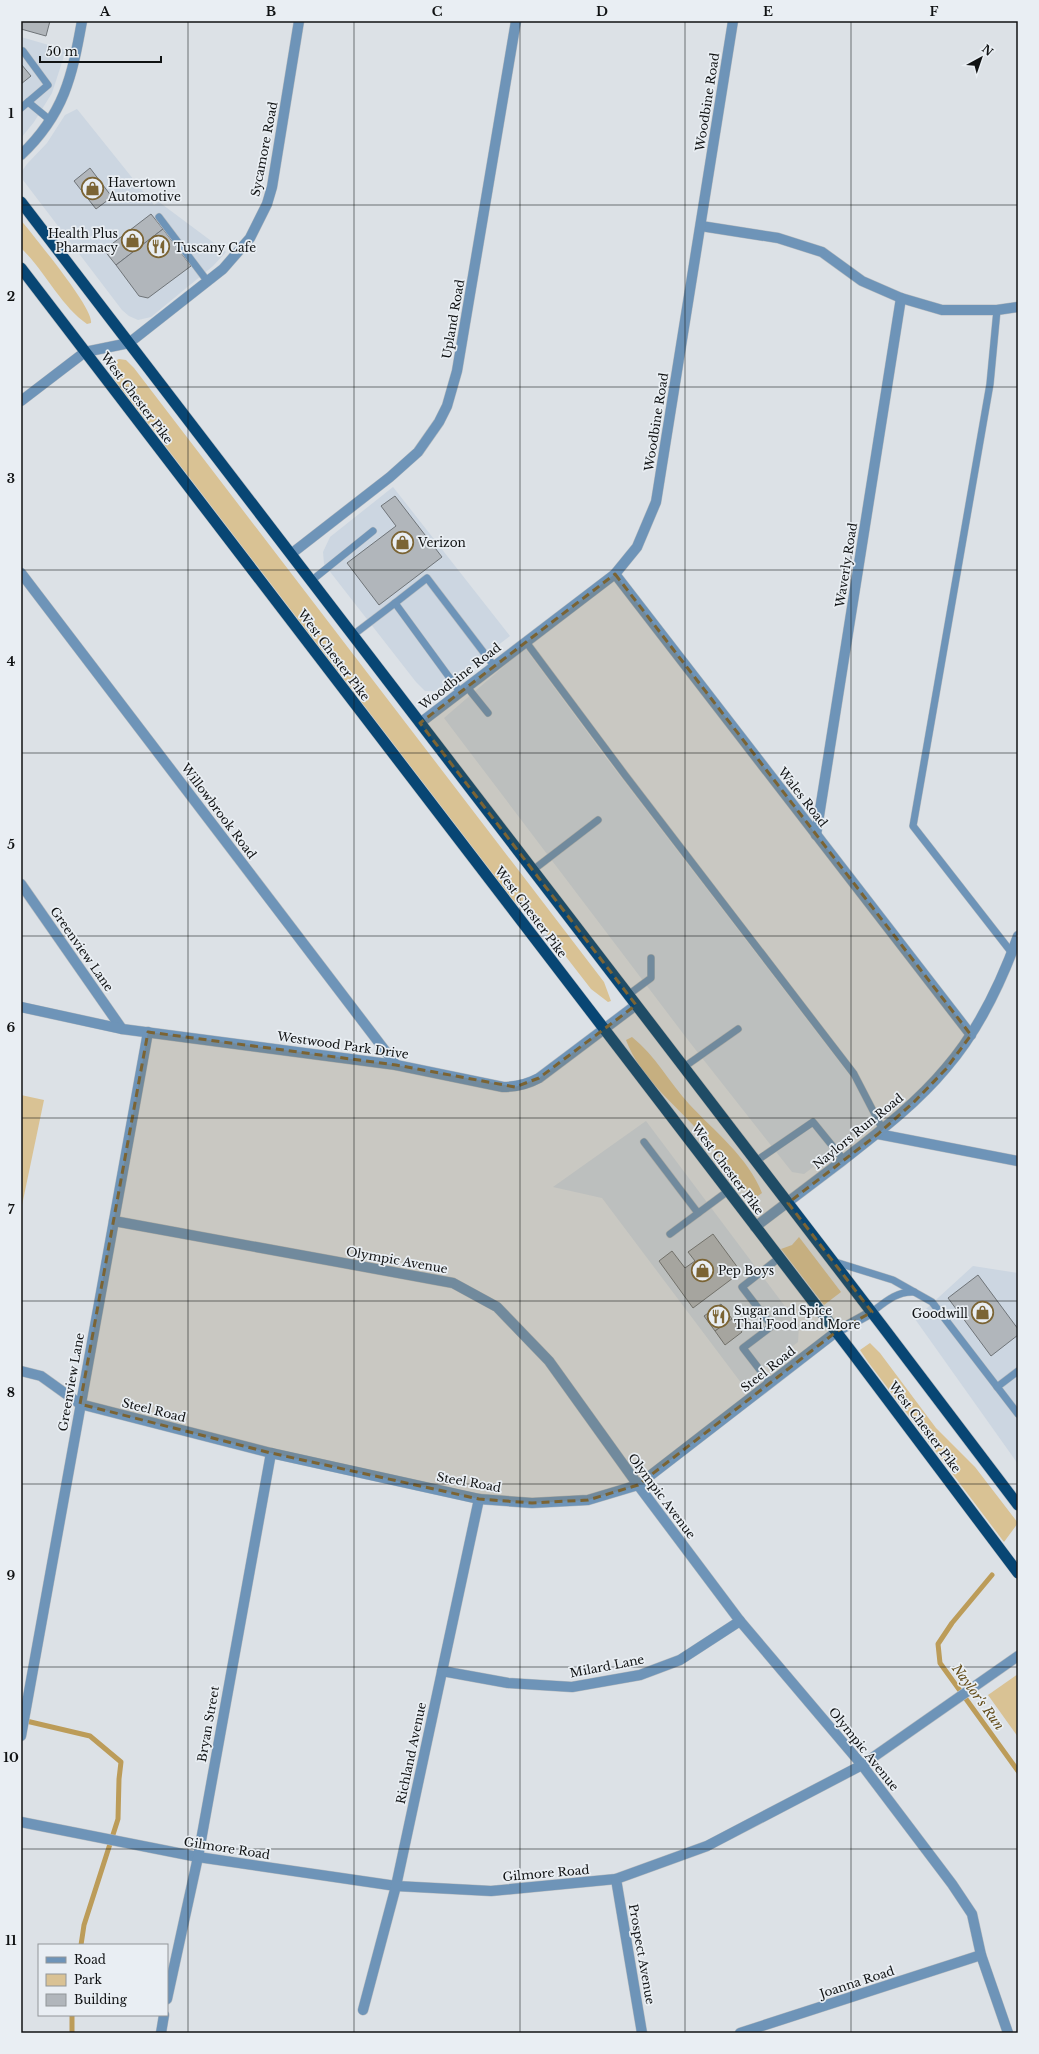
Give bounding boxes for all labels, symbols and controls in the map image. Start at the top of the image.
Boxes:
text: A [99,3,111,20]
text: B [266,3,276,20]
text: C [432,3,443,20]
text: D [596,3,608,20]
text: E [763,3,773,20]
text: F [930,3,939,20]
scale bar [40,38,161,64]
north arrow [961,38,1001,78]
text: N [979,42,996,59]
text: 50 m [46,44,78,59]
street label: Woodbine Road [692,52,722,153]
street label: Sycamore Road [247,100,281,198]
text: 1 [8,105,14,122]
place label: Havertown Automotive [107,175,181,204]
shop icon: Havertown Automotive [80,176,106,202]
place label: Health Plus Pharmacy [48,226,118,255]
shop icon: Health Plus Pharmacy [120,227,146,253]
restaurant icon: Tuscany Cafe [145,234,171,260]
place label: Tuscany Cafe [174,240,256,255]
street label: Upland Road [439,278,467,360]
text: 2 [7,288,15,305]
street label: West Chester Pike [97,349,176,447]
street label: Woodbine Road [641,372,671,473]
text: 3 [7,470,15,487]
street label: Waverly Road [832,522,860,609]
shop icon: Verizon [390,529,416,555]
place label: Verizon [417,535,466,550]
street label: West Chester Pike [294,606,373,704]
street label: Woodbine Road [415,639,504,713]
text: 4 [7,653,16,670]
street label: Willowbrook Road [178,760,260,862]
street label: Wales Road [775,763,831,830]
text: 5 [7,836,15,853]
street label: West Chester Pike [491,863,570,961]
street label: Greenview Lane [47,904,117,994]
text: 6 [7,1019,16,1036]
street label: Westwood Park Drive [275,1028,410,1062]
street label: Naylors Run Road [810,1090,906,1172]
street label: West Chester Pike [688,1120,767,1218]
text: 7 [8,1201,15,1218]
street label: Olympic Avenue [345,1244,449,1276]
shop icon: Pep Boys [690,1257,716,1283]
place label: Pep Boys [718,1263,774,1278]
shop icon: Goodwill [970,1300,996,1326]
place label: Sugar and Spice Thai Food and More [734,1303,861,1332]
restaurant icon: Sugar and Spice Thai Food and More [705,1304,731,1330]
place label: Goodwill [912,1306,968,1321]
street label: Greenview Lane [55,1331,87,1432]
street label: Steel Road [738,1343,798,1395]
street label: West Chester Pike [885,1378,964,1476]
text: 8 [7,1384,15,1401]
street label: Steel Road [121,1395,187,1425]
street label: Olympic Avenue [625,1450,699,1542]
street label: Steel Road [436,1469,502,1495]
text: 9 [7,1567,16,1584]
street label: Milard Lane [569,1651,646,1681]
water label: Naylor's Run [948,1660,1008,1734]
street label: Bryan Street [194,1684,222,1763]
street label: Richland Avenue [393,1701,429,1805]
street label: Olympic Avenue [826,1704,902,1794]
text: 10 [3,1749,19,1766]
street label: Gilmore Road [183,1834,271,1862]
street label: Gilmore Road [502,1862,590,1884]
street label: Prospect Avenue [626,1903,658,2006]
text: 11 [5,1932,17,1949]
legend [38,1944,168,2016]
text: Road [74,1952,106,1967]
street label: Joanna Road [816,1963,896,2002]
text: Park [74,1972,102,1987]
text: Building [74,1992,128,2007]

